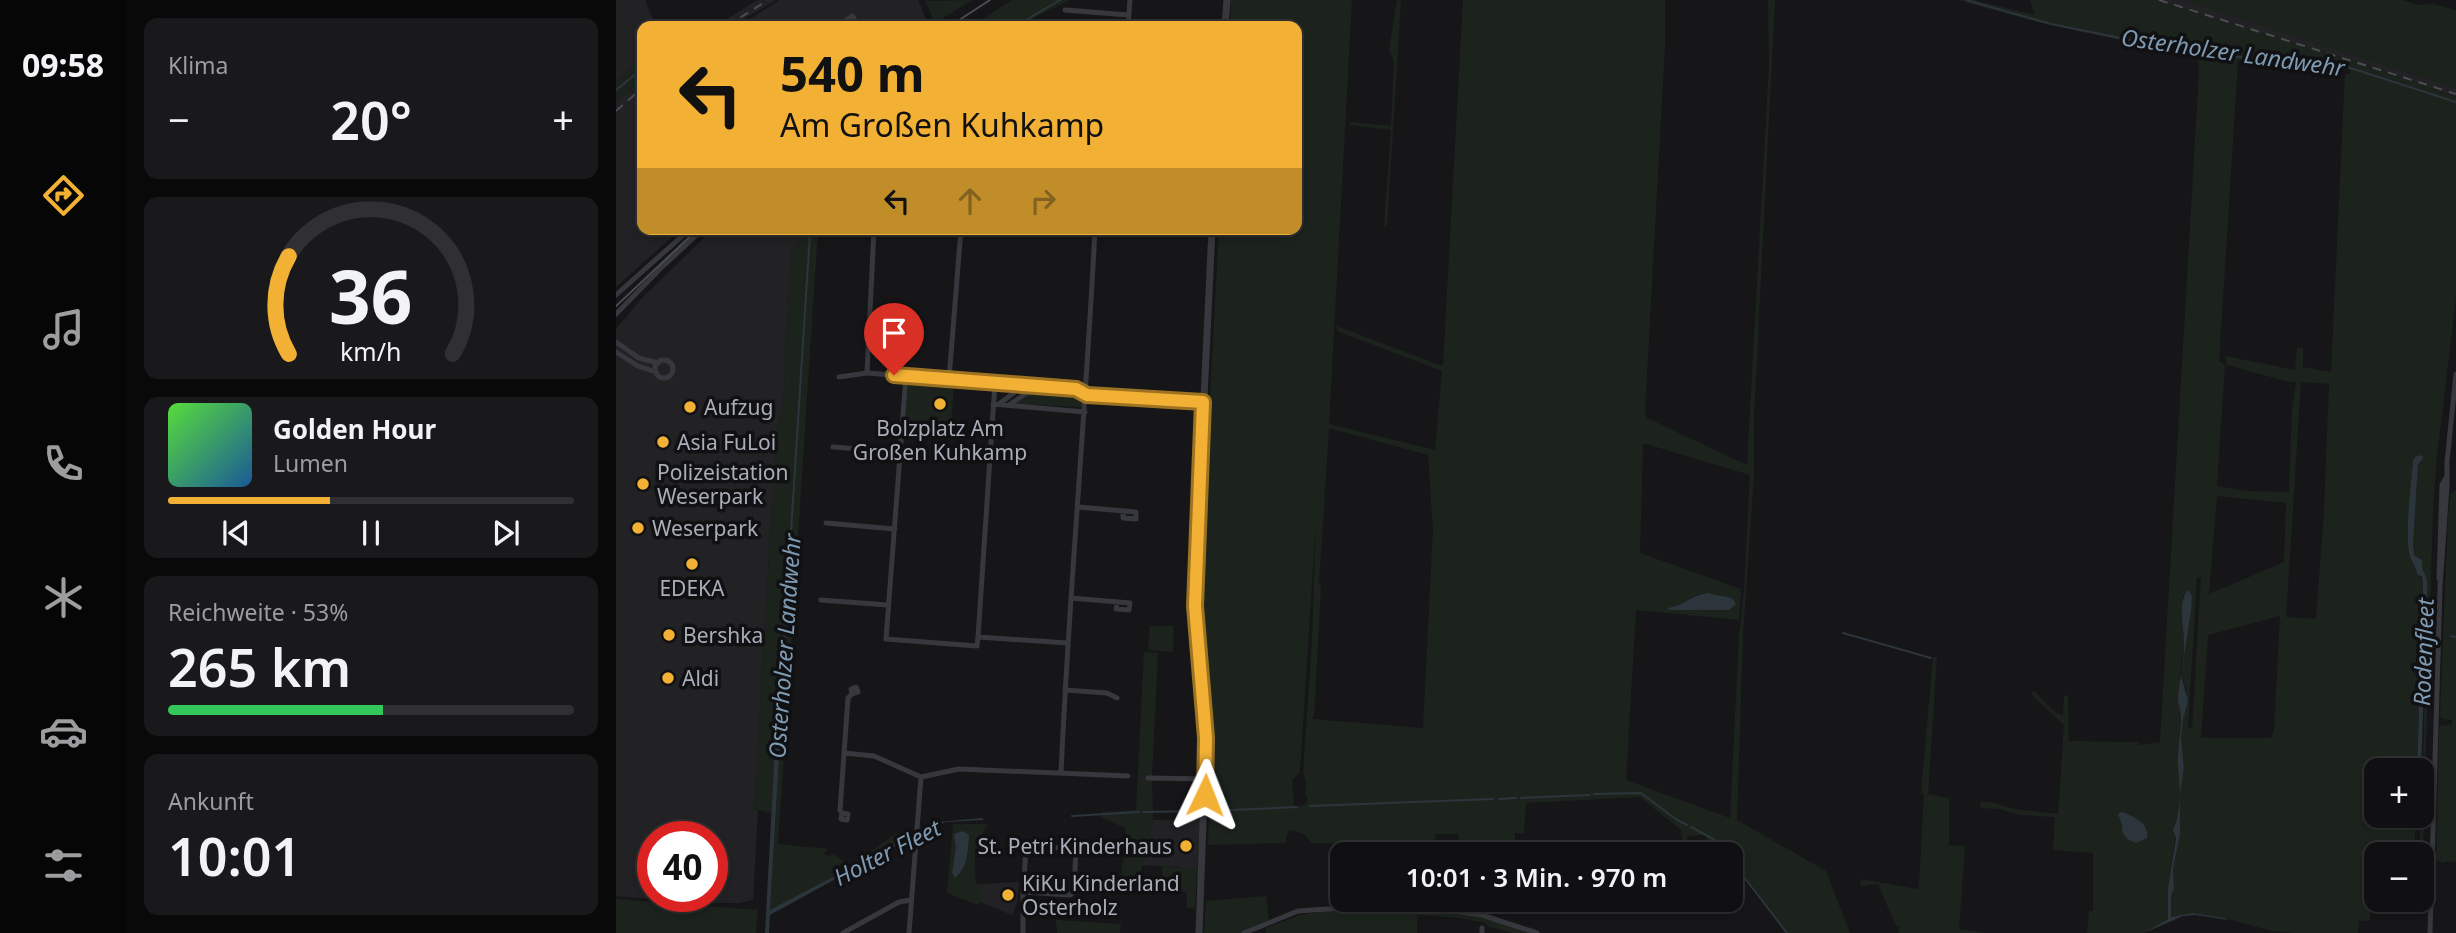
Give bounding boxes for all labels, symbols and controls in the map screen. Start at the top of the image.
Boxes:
water label: Osterholzer Landwehr [2119,20,2348,84]
text: 540 m [780,40,925,106]
text: 09:58 [22,43,104,86]
text: Klima [168,49,229,81]
icon: left [665,49,756,140]
text: 20° [330,84,412,155]
text: − [168,93,190,145]
text: + [552,93,574,145]
text: Am Großen Kuhkamp [780,103,1104,146]
icon: directions [39,171,88,220]
icon: left [878,182,916,220]
icon: ahead [951,182,989,220]
icon: right [1024,182,1062,220]
text: 36 [329,246,413,345]
pin [864,303,924,375]
icon: music [39,305,88,354]
icon: arrive [875,314,913,352]
text: km/h [340,334,402,368]
place label: Aufzug [704,393,773,421]
marker: Bolzplatz Am Großen Kuhkamp [932,396,948,412]
marker: Aufzug [682,399,698,415]
text: Golden Hour [273,411,436,447]
place label: Bolzplatz Am Großen Kuhkamp [853,414,1027,466]
place label: Asia FuLoi [677,428,776,456]
marker: Asia FuLoi [655,434,671,450]
icon: phone [39,439,88,488]
text: Lumen [273,447,348,479]
place label: Polizeistation Weserpark [657,458,788,510]
marker: Polizeistation Weserpark [635,476,651,492]
icon: previous [217,514,255,552]
icon: pause [352,514,390,552]
icon: next [487,514,525,552]
place label: Weserpark [652,514,759,542]
marker: Weserpark [630,520,646,536]
water label: Osterholzer Landwehr [760,532,808,759]
marker: EDEKA [684,556,700,572]
icon: climate [39,573,88,622]
place label: EDEKA [659,574,725,602]
text: Reichweite · 53% [168,596,348,628]
water label: Rodenfleet [2405,596,2441,707]
place label: Bershka [683,621,763,649]
marker: Bershka [661,627,677,643]
text: 265 km [168,631,351,702]
place label: Aldi [682,664,719,692]
marker: Aldi [660,670,676,686]
icon: car [39,707,88,756]
position arrow [1168,758,1242,832]
map controls [2364,758,2434,912]
button: + [2364,758,2434,828]
text: Ankunft [168,785,254,817]
water label: Holter Fleet [828,811,947,893]
text: 10:01 [168,820,301,891]
speed limit sign: 40 [637,821,728,912]
place label: St. Petri Kinderhaus [977,832,1172,860]
marker: St. Petri Kinderhaus [1178,838,1194,854]
icon: filters [39,841,88,890]
button: − [2364,842,2434,912]
text: 10:01 · 3 Min. · 970 m [1406,859,1667,895]
place label: KiKu Kinderland Osterholz [1022,869,1180,921]
marker: KiKu Kinderland Osterholz [1000,887,1016,903]

